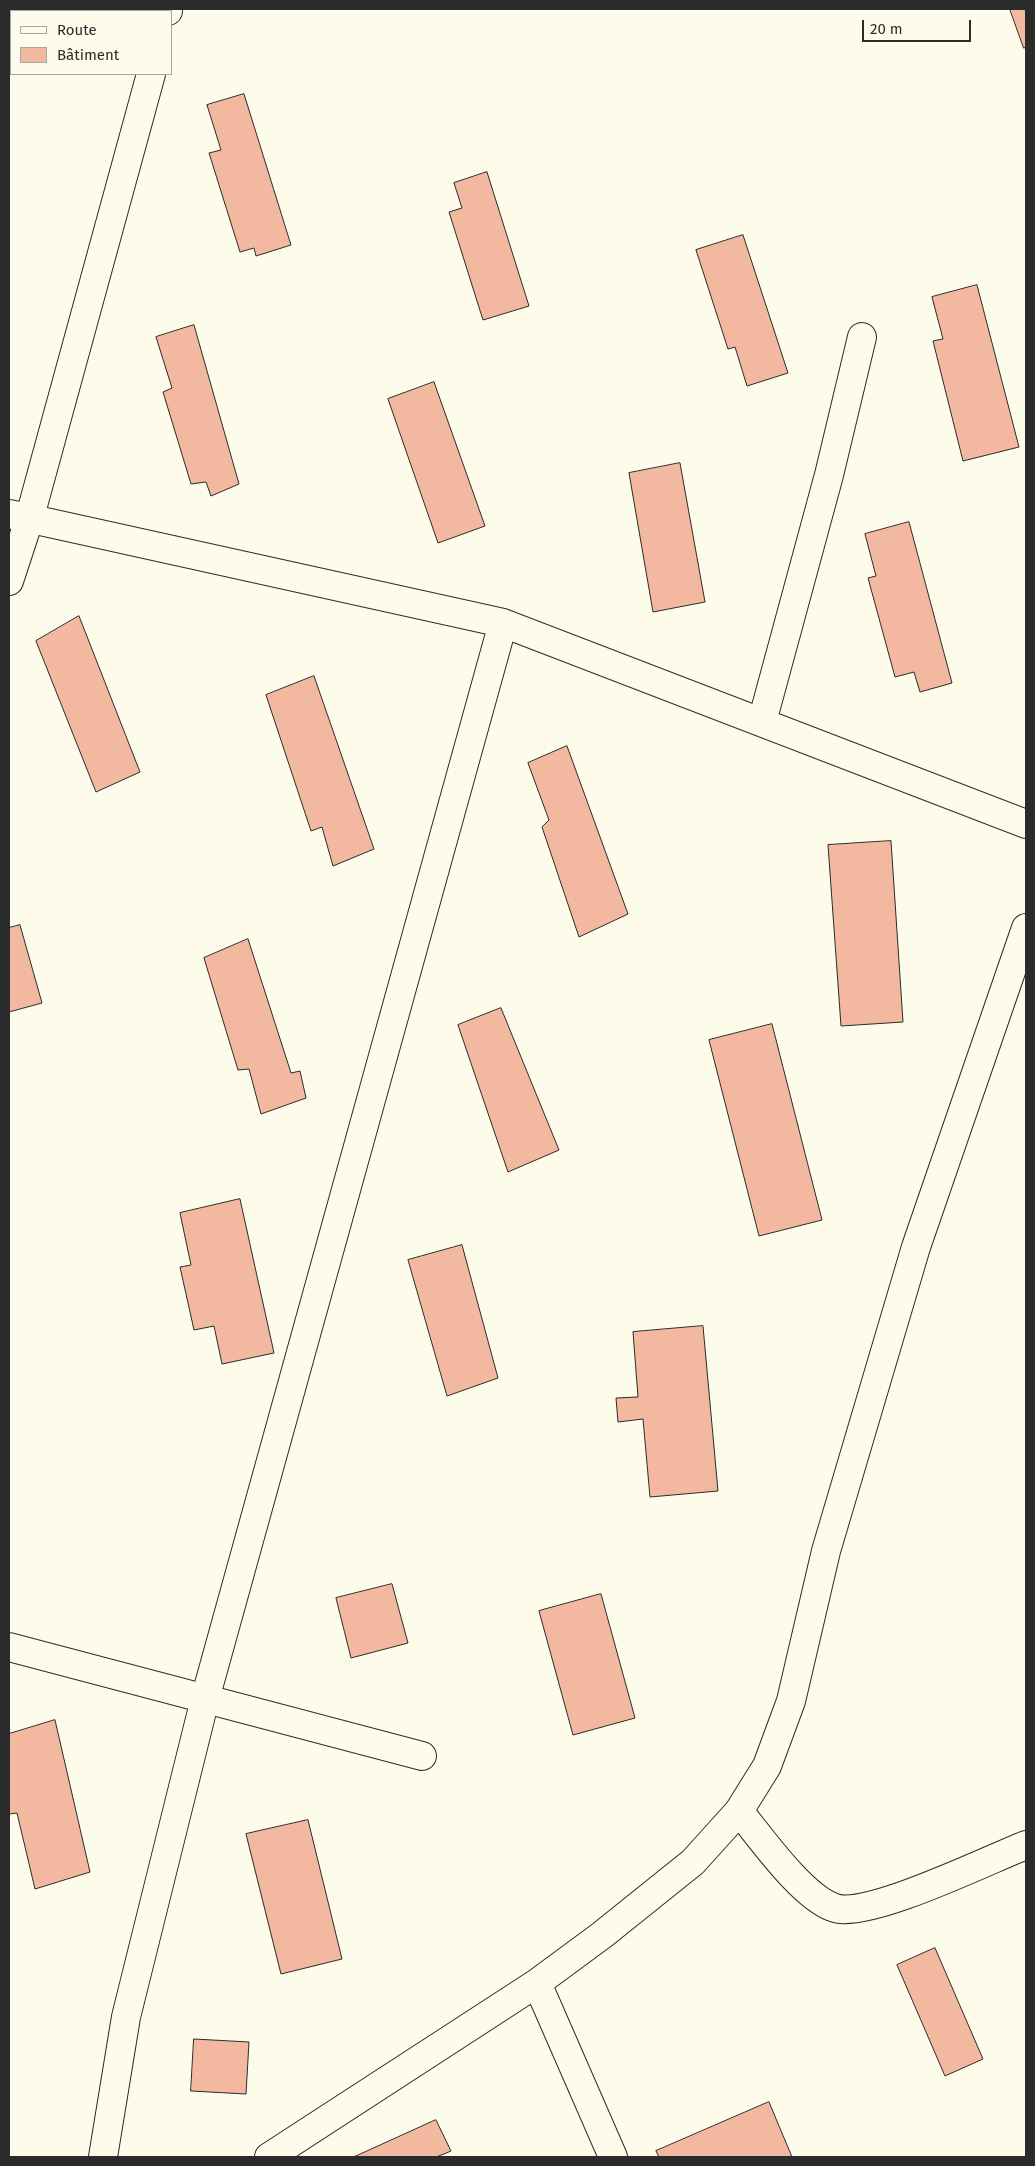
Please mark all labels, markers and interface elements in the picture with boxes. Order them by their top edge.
legend [10,10,172,75]
scale bar [865,10,974,42]
text: 20 m [870,20,903,38]
text: Route [57,21,97,39]
text: Bâtiment [57,46,119,64]

